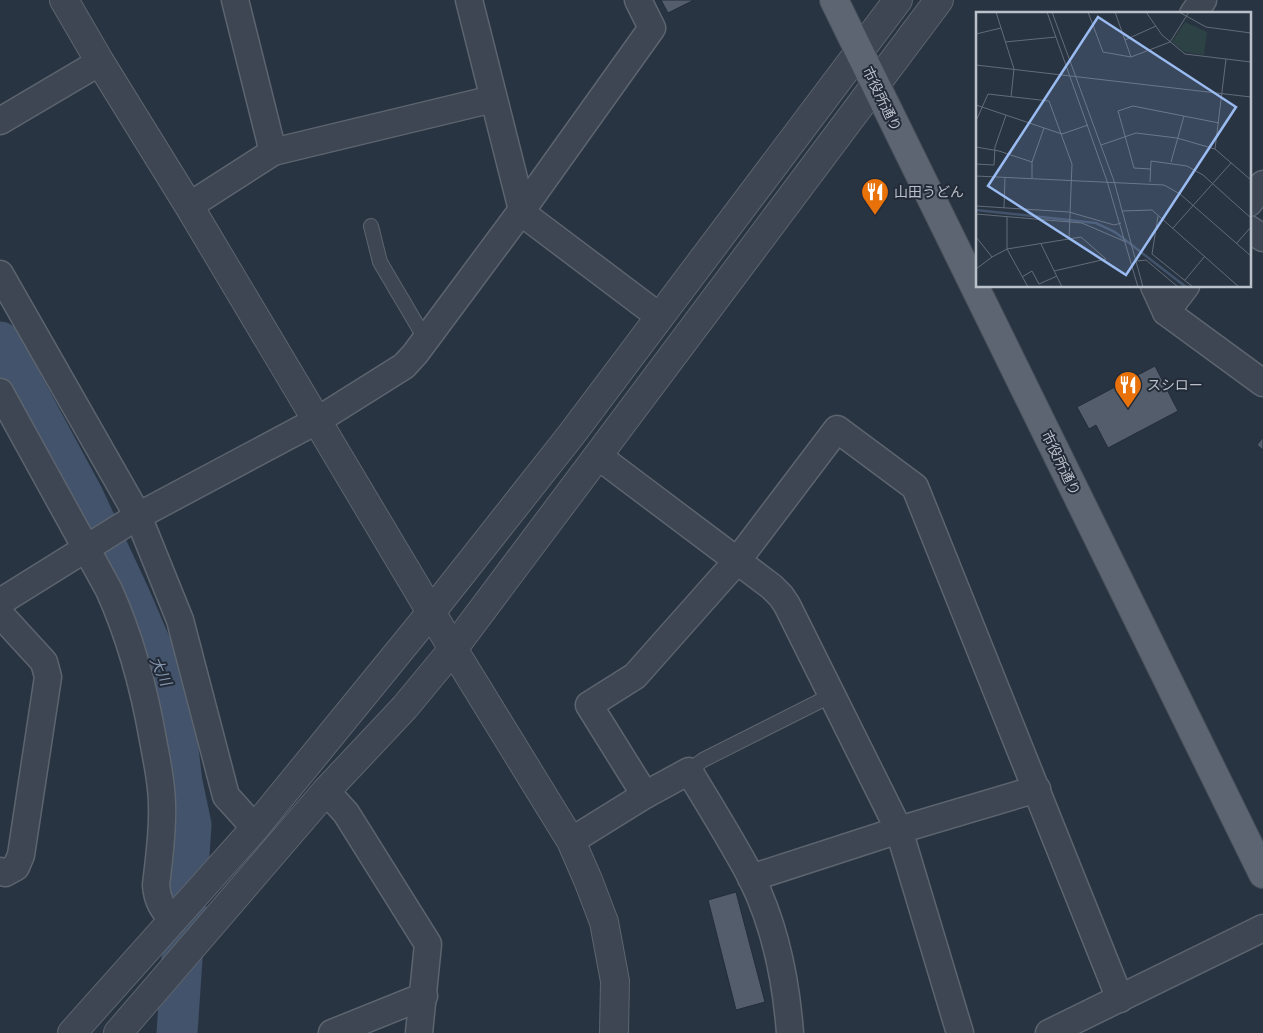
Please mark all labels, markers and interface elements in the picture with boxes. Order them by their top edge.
inset map [976,12,1250,288]
street label: 市役所通り [859,64,905,134]
restaurant icon: 山田うどん [860,177,890,216]
place label: 山田うどん [894,184,964,200]
restaurant icon: スシロー [1113,370,1143,409]
place label: スシロー [1147,377,1203,393]
street label: 市役所通り [1038,428,1084,498]
water label: 大川 [147,654,176,690]

